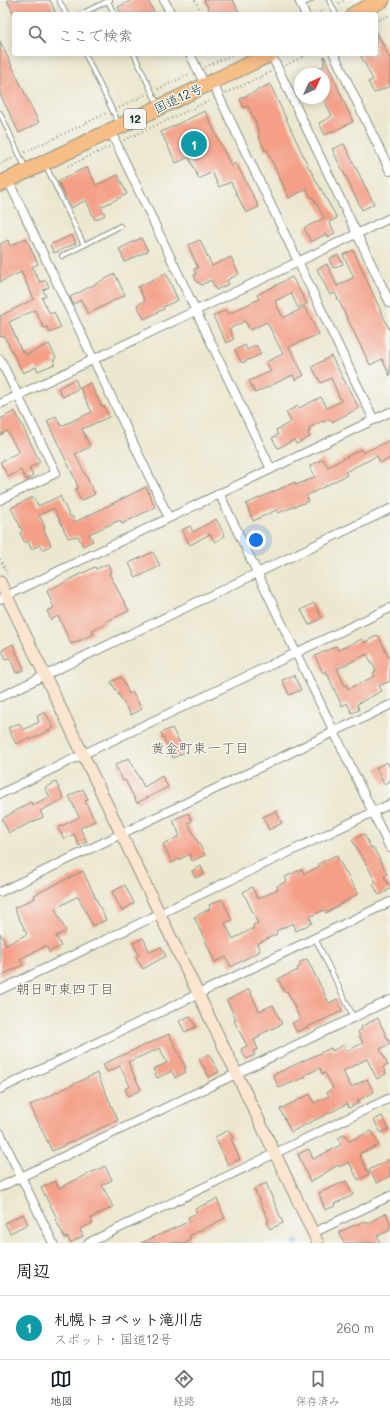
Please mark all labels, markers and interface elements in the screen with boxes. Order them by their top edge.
search box [12,12,378,56]
icon: search [26,23,48,45]
text: ここで検索 [58,25,133,45]
north arrow [294,68,330,104]
street label: 国道12号 [151,79,205,116]
road number: 12 [124,109,146,129]
pin: 1 [181,129,207,159]
your location [246,530,266,550]
district label: 黄金町東一丁目 [151,738,249,757]
district label: 朝日町東四丁目 [16,979,114,998]
text: 周辺 [16,1259,50,1281]
text: 札幌トヨペット滝川店 [54,1309,204,1329]
text: 1 [26,1319,32,1336]
text: 260 m [336,1319,374,1336]
text: スポット · 国道12号 [54,1330,172,1347]
tab: 地図 [50,1368,72,1408]
tab: 経路 [173,1368,195,1408]
tab: 保存済み [296,1368,340,1408]

